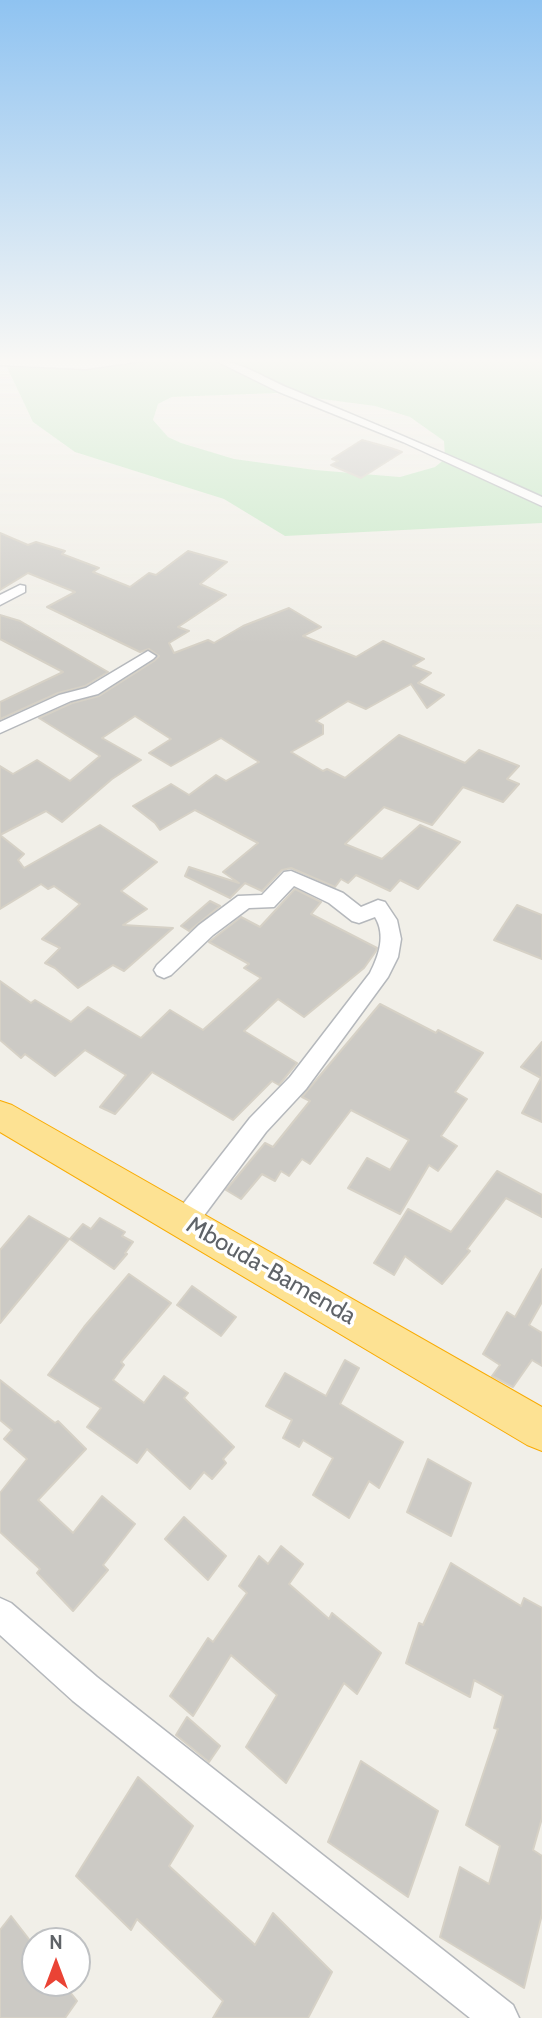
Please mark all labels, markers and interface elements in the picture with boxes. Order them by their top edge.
street label: Mbouda-Bamenda [181,1211,361,1331]
north arrow [21,1927,91,1997]
text: N [49,1931,63,1954]

